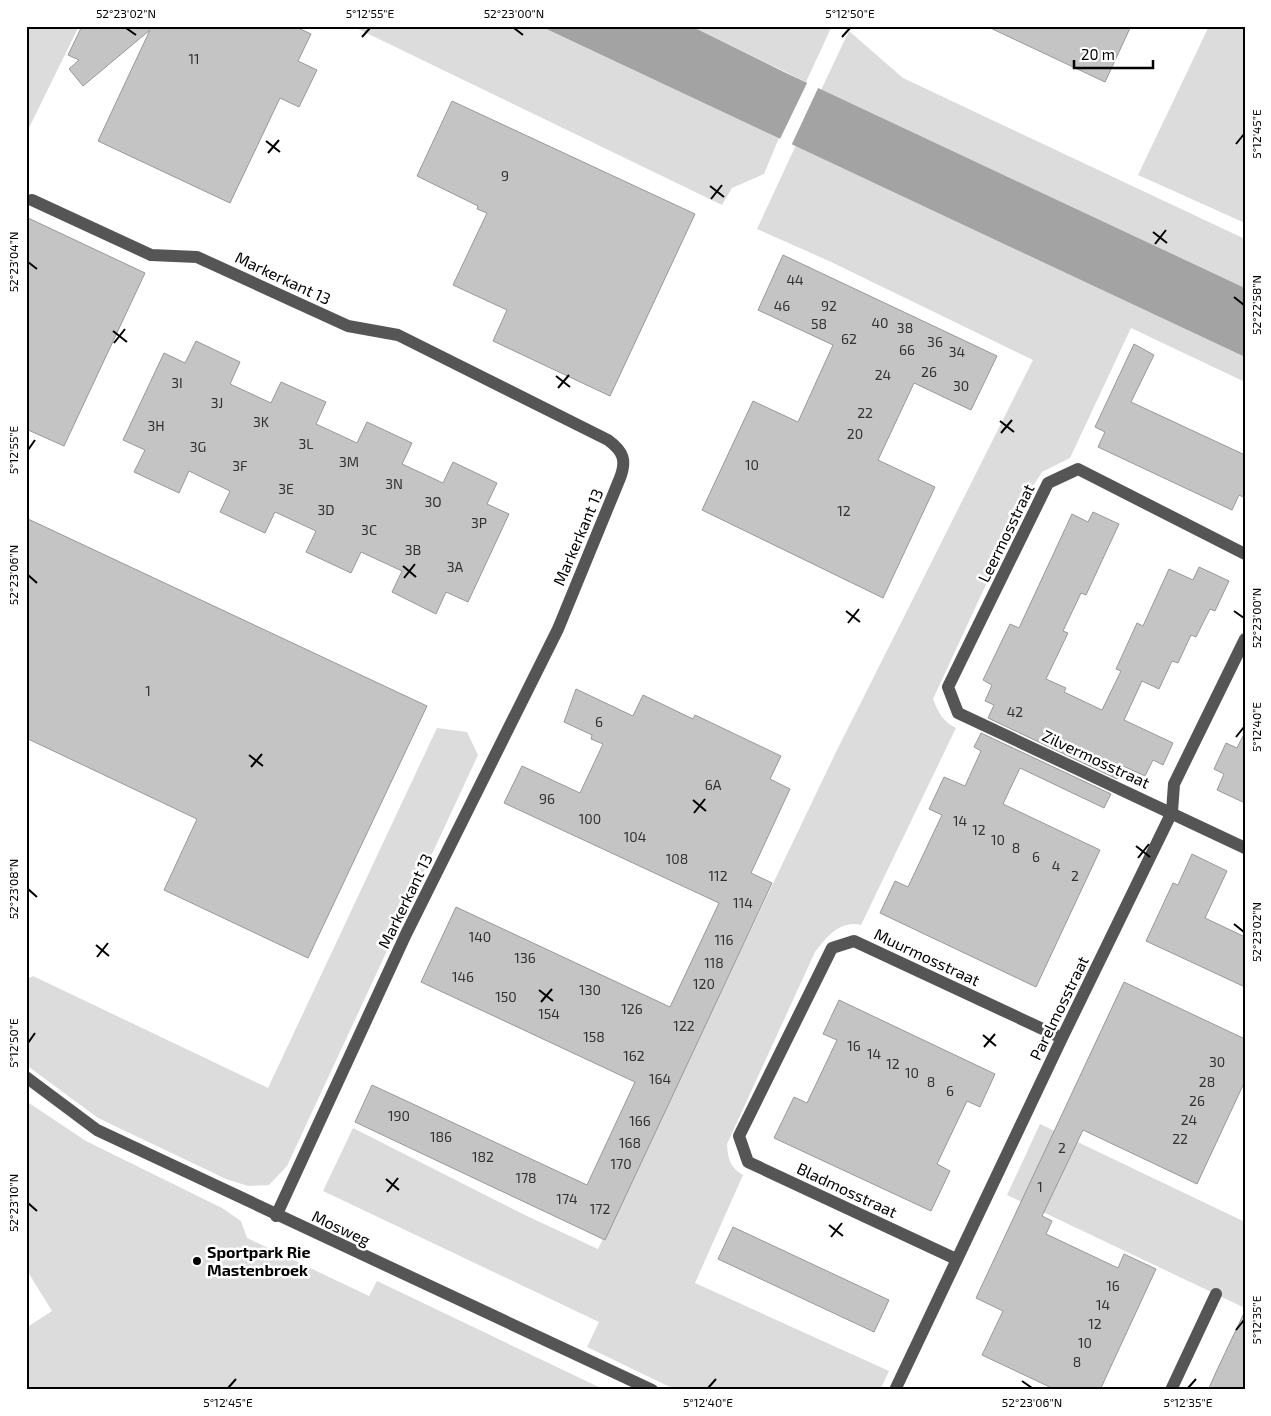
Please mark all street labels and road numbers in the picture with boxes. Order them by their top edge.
street label: Markerkant 13 [232,247,334,308]
street label: Leermosstraat [973,480,1038,585]
street label: Markerkant 13 [549,486,606,588]
street label: Zilvermosstraat [1039,725,1153,792]
street label: Markerkant 13 [373,850,436,951]
street label: Muurmosstraat [871,924,983,989]
street label: Parelmosstraat [1025,953,1092,1063]
street label: Bladmosstraat [794,1158,900,1221]
street label: Mosweg [309,1206,373,1249]

